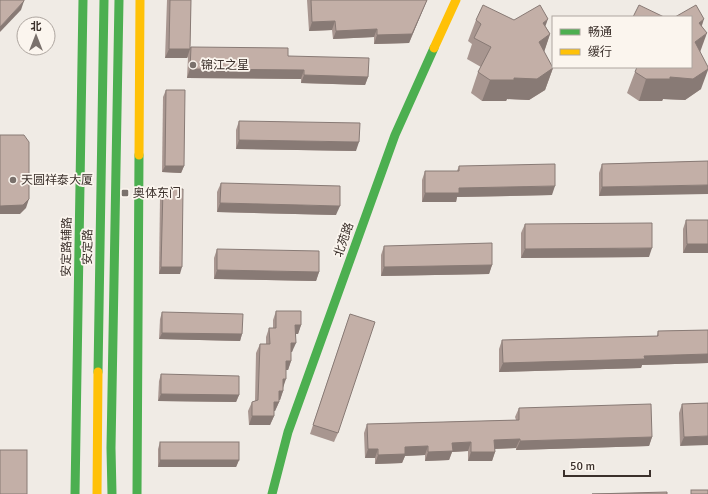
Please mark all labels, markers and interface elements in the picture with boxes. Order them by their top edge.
north arrow [16,16,56,56]
legend [552,16,692,68]
text: 北 [31,20,42,33]
text: 畅通 [588,25,612,40]
text: 缓行 [588,45,612,60]
place label: 锦江之星 [201,58,249,73]
marker: 锦江之星 [188,60,198,70]
place label: 天圆祥泰大厦 [21,173,93,188]
marker: 天圆祥泰大厦 [8,175,18,185]
place label: 奥体东门 [133,186,181,201]
marker: 奥体东门 [120,188,130,198]
street label: 安定路辅路 [59,217,75,277]
street label: 北苑路 [331,221,357,259]
street label: 安定路 [80,229,96,265]
scale bar [564,452,650,478]
text: 50 m [570,459,595,474]

